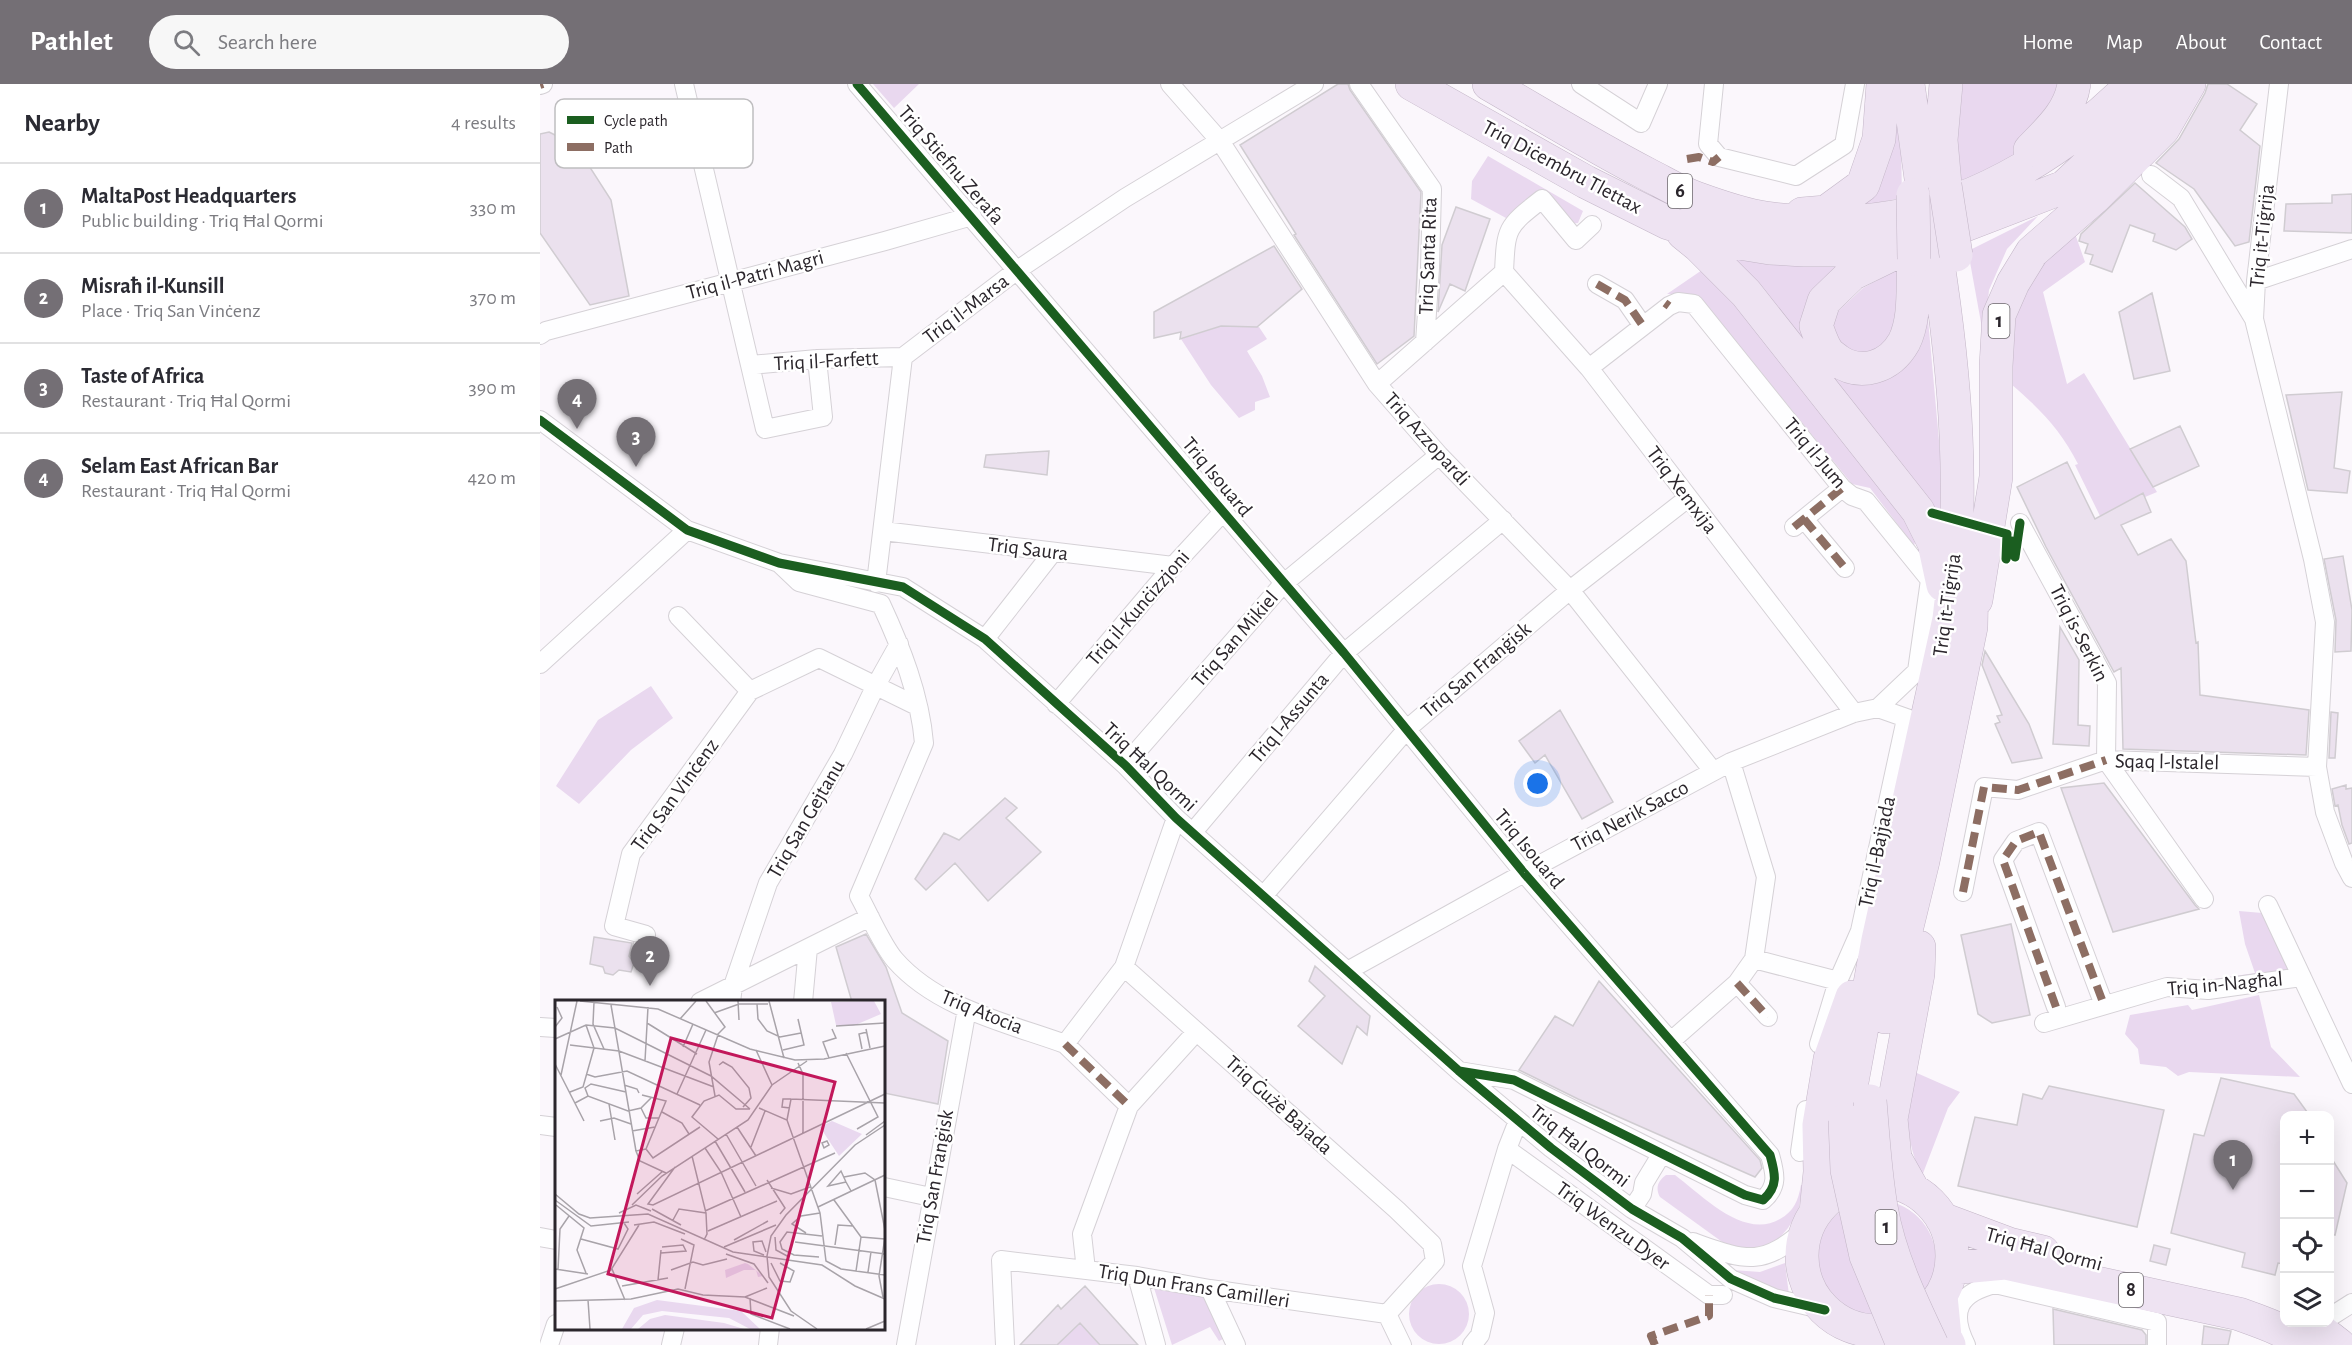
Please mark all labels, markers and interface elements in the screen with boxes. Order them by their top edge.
search box [149,15,569,69]
icon: search [170,26,203,59]
text: Pathlet [30,28,113,56]
text: Search here [218,31,317,53]
text: Home [2022,32,2073,53]
text: Map [2106,32,2143,53]
text: About [2176,32,2226,53]
text: Contact [2259,32,2322,53]
legend [555,99,753,168]
street label: Triq Stiefnu Zerafa [894,102,1008,229]
text: Nearby [24,110,100,136]
text: 4 results [451,113,516,133]
text: Cycle path [604,113,668,130]
street label: Triq Diċembru Tlettax [1479,116,1645,218]
text: Path [604,140,633,156]
road number: 6 [1668,174,1692,208]
street label: Triq it-Tiġrija [2246,183,2278,289]
text: MaltaPost Headquarters [81,185,296,207]
street label: Triq Santa Rita [1415,196,1441,315]
text: 1 [40,198,47,218]
text: 330 m [470,198,516,218]
text: Public building · Triq Ħal Qormi [81,211,323,231]
street label: Triq il-Patri Magri [684,247,826,303]
street label: Triq il-Marsa [919,270,1013,348]
text: Misraħ il-Kunsill [81,275,225,297]
text: 2 [39,288,48,308]
text: 370 m [470,288,516,308]
text: Place · Triq San Vinċenz [81,301,261,321]
road number: 1 [1988,304,2010,338]
street label: Triq il-Farfett [773,348,879,374]
text: Taste of Africa [81,365,204,387]
text: 3 [39,378,48,398]
text: 390 m [469,378,516,398]
pin: 4 [558,380,597,429]
street label: Triq Azzopardi [1380,388,1474,490]
text: Restaurant · Triq Ħal Qormi [81,391,291,411]
street label: Triq il-Jum [1780,414,1850,492]
pin: 3 [616,418,656,467]
street label: Triq Isouard [1178,433,1256,521]
street label: Triq Xemxija [1643,443,1722,538]
text: Selam East African Bar [81,455,278,477]
text: 4 [38,468,49,488]
text: 420 m [467,468,516,488]
text: Restaurant · Triq Ħal Qormi [81,481,291,501]
street label: Triq Saura [987,534,1070,564]
street label: Triq il-Kunċizzjoni [1082,546,1194,670]
street label: Triq it-Tiġrija [1929,552,1965,658]
street label: Triq is-Serkin [2046,581,2112,685]
street label: Triq San Mikiel [1188,587,1282,691]
street label: Triq San Franġisk [1417,618,1535,722]
street label: Triq l-Assunta [1245,669,1333,767]
street label: Triq Ħal Qormi [1099,718,1201,816]
street label: Triq San Vinċenz [627,735,723,855]
street label: Sqaq l-Istalel [2115,751,2219,773]
street label: Triq San Gejtanu [764,756,849,882]
your location [1523,769,1552,798]
street label: Triq Nerik Sacco [1568,776,1692,856]
street label: Triq il-Bajjada [1855,794,1899,910]
street label: Triq Isouard [1490,805,1568,893]
pin: 2 [630,936,670,986]
street label: Triq in-Nagħal [2166,968,2284,1000]
street label: Triq Atocia [938,986,1026,1038]
inset map [555,1000,885,1330]
street label: Triq Ġużè Bajada [1221,1051,1338,1159]
street label: Triq Ħal Qormi [1526,1101,1634,1191]
street label: Triq San Franġisk [913,1108,957,1246]
map controls [2280,1111,2334,1327]
button: + [2280,1111,2334,1165]
pin: 1 [2214,1140,2252,1190]
button: − [2280,1165,2334,1219]
street label: Triq Wenzu Dyer [1552,1178,1674,1274]
road number: 1 [1876,1210,1896,1244]
button: locate [2280,1219,2334,1273]
street label: Triq Ħal Qormi [1983,1223,2105,1275]
street label: Triq Dun Frans Camilleri [1097,1260,1291,1312]
road number: 8 [2119,1273,2143,1307]
button: layers [2280,1273,2334,1327]

